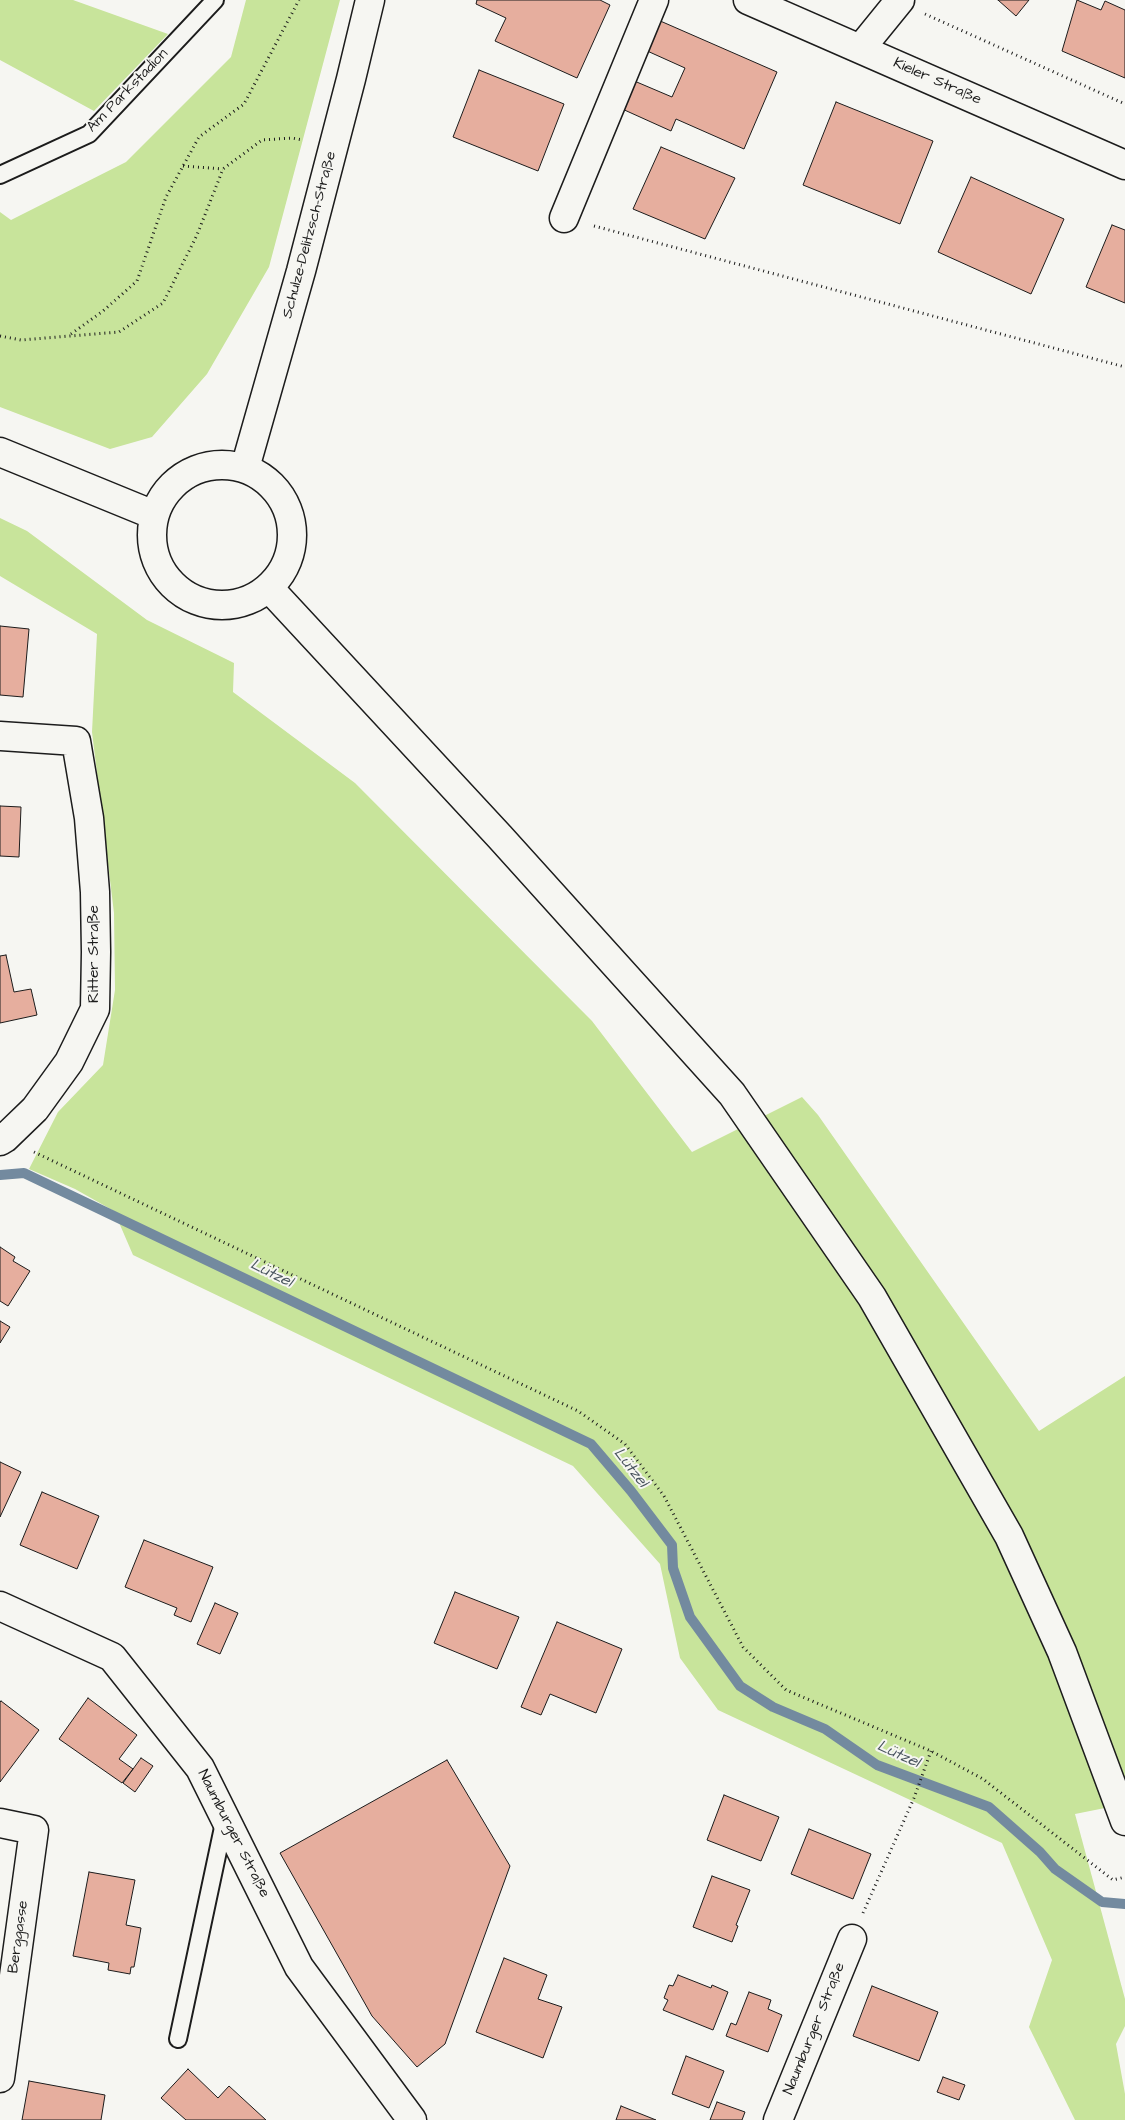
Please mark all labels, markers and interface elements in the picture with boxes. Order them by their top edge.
street label: Am Parkstadion [84,46,172,136]
street label: Kieler Straße [890,55,984,109]
street label: Schulze-Delitzsch-Straße [279,150,341,320]
street label: Ritter Straße [86,905,104,1003]
water label: Lützel [247,1256,295,1292]
water label: Lützel [609,1444,651,1492]
water label: Lützel [874,1737,922,1773]
street label: Naumburger Straße [193,1767,273,1901]
street label: Berggasse [5,1899,33,1975]
street label: Naumburger Straße [780,1960,850,2098]

